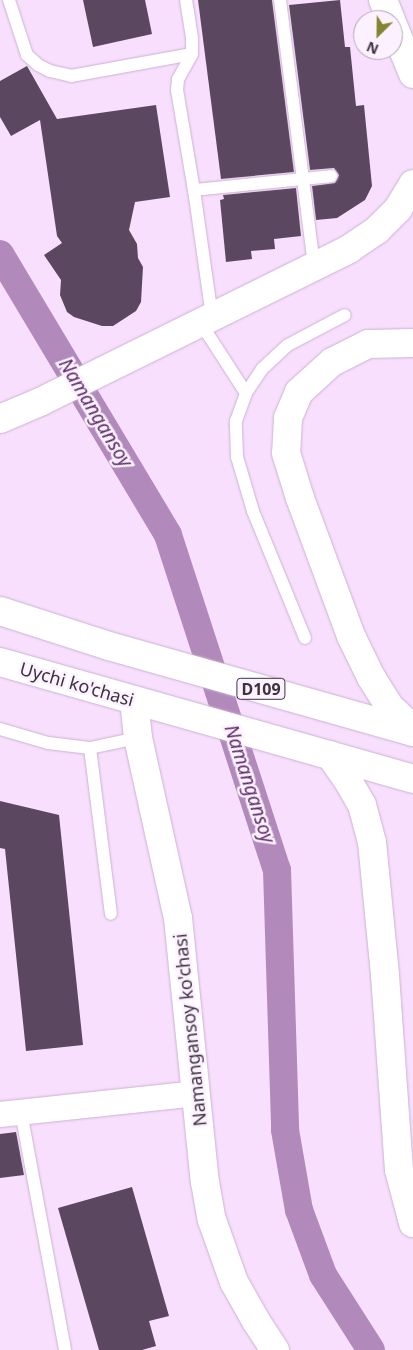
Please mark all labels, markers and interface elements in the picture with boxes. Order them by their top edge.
north arrow [353,10,403,60]
text: N [363,37,381,59]
water label: Namangansoy [54,354,136,472]
street label: Uychi ko'chasi [17,657,137,711]
road number: D109 [236,676,286,702]
water label: Namangansoy [219,722,279,846]
street label: Namangansoy ko'chasi [169,933,211,1127]

